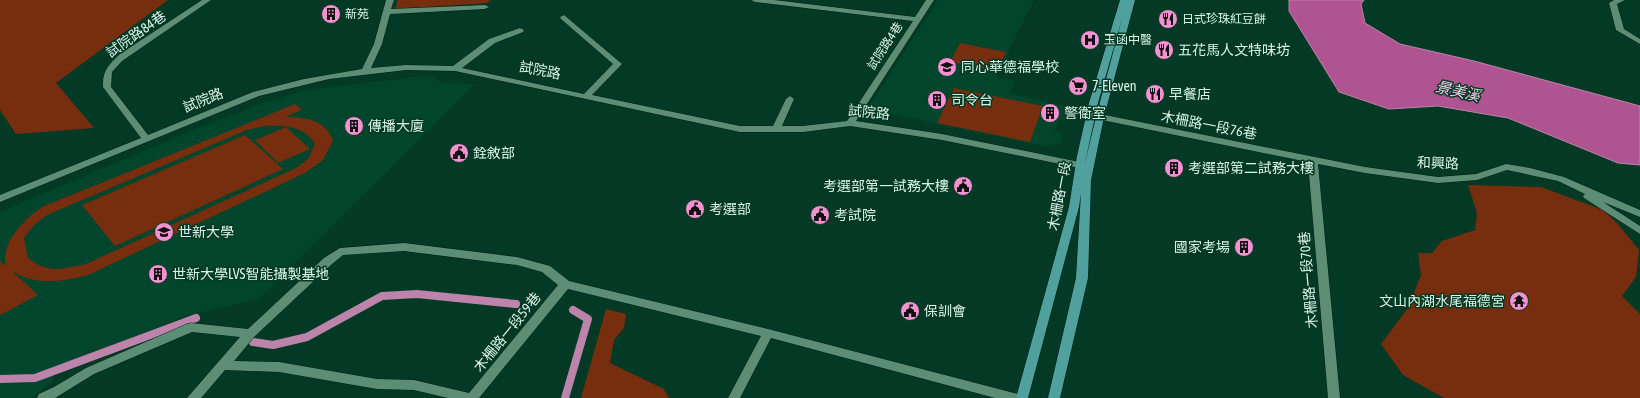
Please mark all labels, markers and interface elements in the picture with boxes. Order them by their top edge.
building icon: 新苑 [320,3,342,25]
place label: 新苑 [345,7,369,21]
street label: 試院路84巷 [103,8,169,60]
restaurant icon: 日式珍珠紅豆餅 [1157,8,1179,30]
place label: 日式珍珠紅豆餅 [1182,12,1266,26]
street label: 試院路4巷 [865,20,905,72]
hospital icon: 玉函中醫 [1079,29,1101,51]
place label: 玉函中醫 [1104,33,1152,47]
restaurant icon: 五花馬人文特味坊 [1153,39,1175,61]
place label: 五花馬人文特味坊 [1178,42,1290,58]
school or university icon: 同心華德福學校 [936,56,958,78]
street label: 試院路 [518,58,562,82]
place label: 同心華德福學校 [961,59,1059,75]
supermarket icon: 7-Eleven [1067,75,1089,97]
place label: 7-Eleven [1092,78,1137,94]
water label: 景美溪 [1434,78,1484,105]
restaurant icon: 早餐店 [1144,83,1166,105]
street label: 試院路 [181,85,225,115]
place label: 早餐店 [1169,86,1211,102]
building icon: 司令台 [926,89,948,111]
place label: 司令台 [951,92,993,108]
street label: 試院路 [847,102,891,122]
building icon: 警衛室 [1039,102,1061,124]
place label: 警衛室 [1064,105,1106,121]
street label: 木柵路一段76巷 [1160,108,1258,142]
building icon: 傳播大廈 [343,115,365,137]
place label: 傳播大廈 [368,118,424,134]
public building icon: 銓敘部 [448,142,470,164]
place label: 銓敘部 [473,145,515,161]
street label: 和興路 [1417,154,1459,172]
building icon: 考選部第二試務大樓 [1163,157,1185,179]
street label: 木柵路一段 [1044,160,1074,232]
place label: 考選部第二試務大樓 [1188,160,1314,176]
public building icon: 考選部第一試務大樓 [952,175,974,197]
place label: 考選部第一試務大樓 [823,178,949,194]
public building icon: 考選部 [684,198,706,220]
place label: 考選部 [709,201,751,217]
public building icon: 考試院 [809,204,831,226]
place label: 考試院 [834,207,876,223]
school or university icon: 世新大學 [153,221,175,243]
place label: 世新大學 [178,224,234,240]
street label: 木柵路一段70巷 [1296,231,1320,329]
building icon: 國家考場 [1233,236,1255,258]
place label: 國家考場 [1174,239,1230,255]
building icon: 世新大學LVS智能攝製基地 [147,263,169,285]
place label: 世新大學LVS智能攝製基地 [172,266,329,282]
street label: 木柵路一段59巷 [470,289,544,375]
temple icon: 文山內湖水尾福德宮 [1508,290,1530,312]
place label: 文山內湖水尾福德宮 [1379,293,1505,309]
public building icon: 保訓會 [899,300,921,322]
place label: 保訓會 [924,303,966,319]

